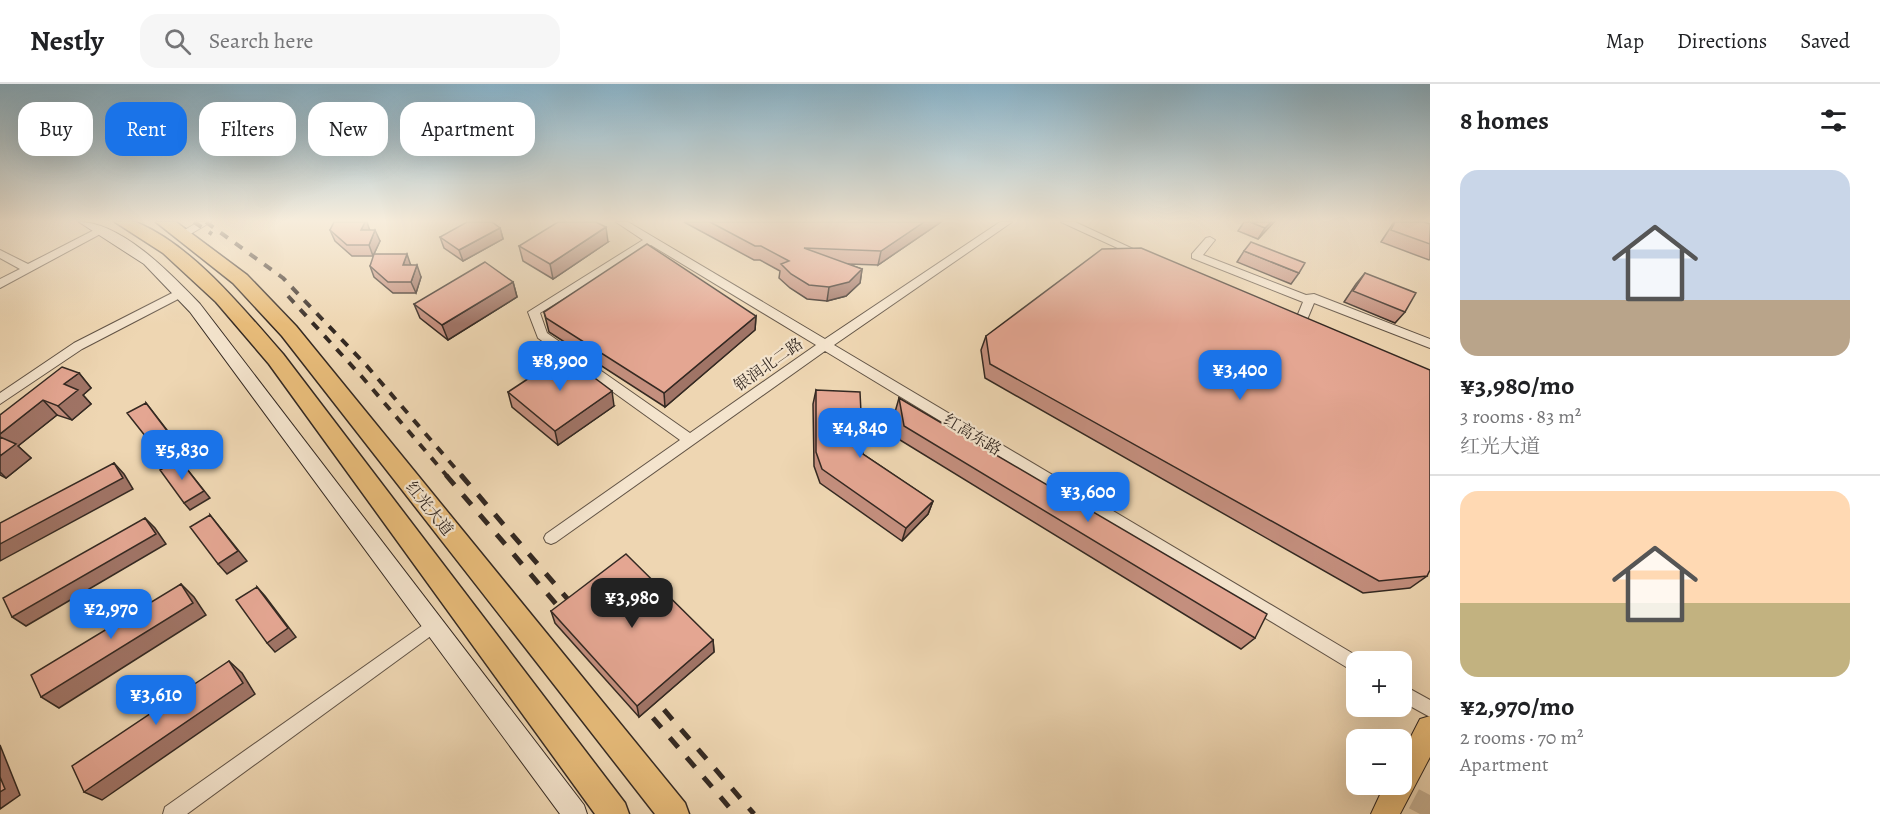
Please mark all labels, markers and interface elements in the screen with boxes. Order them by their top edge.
search box [140,14,560,68]
text: Nestly [30,22,104,60]
icon: search [161,25,194,58]
text: Search here [209,26,313,56]
text: Map [1606,27,1644,55]
text: Directions [1677,27,1767,55]
text: Saved [1800,27,1850,55]
chip: Buy [18,102,93,156]
chip: Rent [105,102,187,156]
chip: Filters [199,102,296,156]
chip: New [308,102,388,156]
chip: Apartment [400,102,535,156]
text: 8 homes [1460,103,1549,138]
icon: filters [1817,104,1850,137]
icon: home [1601,209,1709,317]
street label: 银润北二路 [729,333,808,397]
pin: ¥8,900 [511,341,609,392]
text: ¥8,900 [532,347,588,374]
pin: ¥3,400 [1191,350,1289,401]
text: ¥3,400 [1213,356,1267,383]
text: ¥3,980/mo [1460,368,1574,403]
text: 3 rooms · 83 m² [1460,403,1581,430]
pin: ¥4,840 [811,408,909,459]
street label: 红高东路 [939,409,1006,461]
text: ¥4,840 [832,414,888,441]
pin: ¥5,830 [133,430,231,481]
text: 红光大道 [1460,433,1540,460]
text: ¥5,830 [155,436,209,463]
pin: ¥3,600 [1039,472,1137,523]
street label: 红光大道 [401,477,458,540]
text: ¥3,600 [1061,478,1115,505]
icon: home [1601,530,1709,638]
pin: ¥3,980 [583,578,681,629]
text: ¥3,980 [605,584,659,611]
pin: ¥2,970 [62,589,160,640]
text: ¥2,970 [84,595,138,622]
map controls [1346,651,1412,795]
button: + [1346,651,1412,717]
pin: ¥3,610 [107,675,205,726]
text: ¥3,610 [130,681,182,708]
text: ¥2,970/mo [1460,689,1574,724]
text: 2 rooms · 70 m² [1460,724,1584,751]
button: − [1346,729,1412,795]
text: Apartment [1460,751,1549,778]

